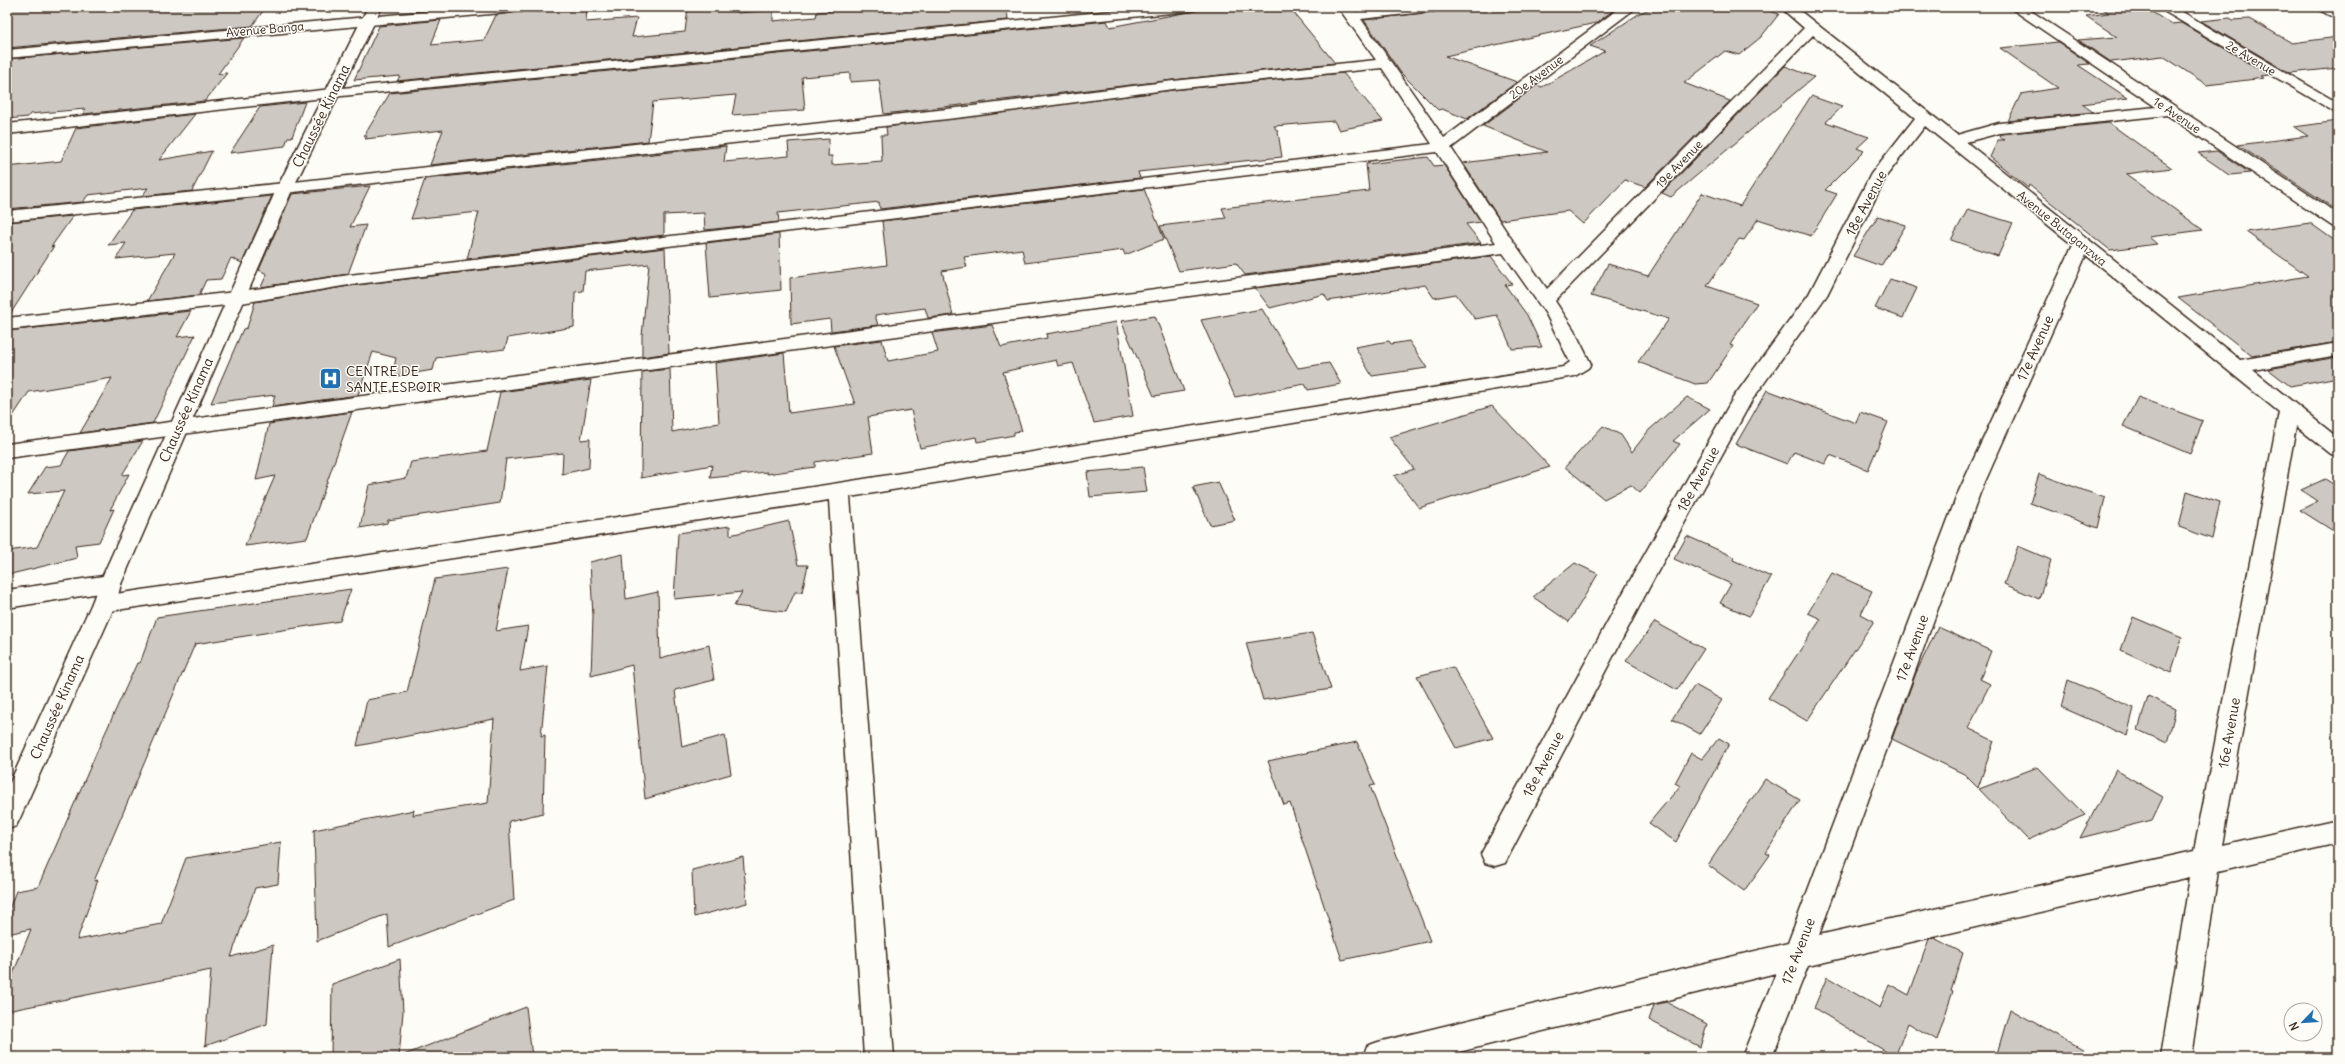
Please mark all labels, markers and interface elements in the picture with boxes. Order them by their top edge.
street label: Avenue Banga [225,18,305,40]
street label: 2e Avenue [2223,37,2279,79]
street label: 20e Avenue [1506,52,1566,102]
street label: Chaussée Kinama [288,61,354,171]
street label: 1e Avenue [2150,94,2204,136]
street label: 19e Avenue [1652,137,1706,191]
street label: 18e Avenue [1841,167,1891,239]
street label: Avenue Butaganzwa [2014,187,2110,269]
street label: 17e Avenue [2013,312,2057,384]
street label: Chaussée Kinama [155,355,217,465]
place label: CENTRE DE SANTE ESPOIR [346,362,441,396]
hospital icon: CENTRE DE SANTE ESPOIR [317,366,343,392]
street label: 18e Avenue [1673,443,1723,515]
street label: 17e Avenue [1892,612,1932,684]
street label: Chaussée Kinama [26,652,88,762]
street label: 16e Avenue [2214,696,2244,770]
street label: 18e Avenue [1518,728,1568,800]
street label: 17e Avenue [1777,915,1819,987]
north arrow [2283,1002,2323,1042]
text: N [2286,1020,2302,1033]

